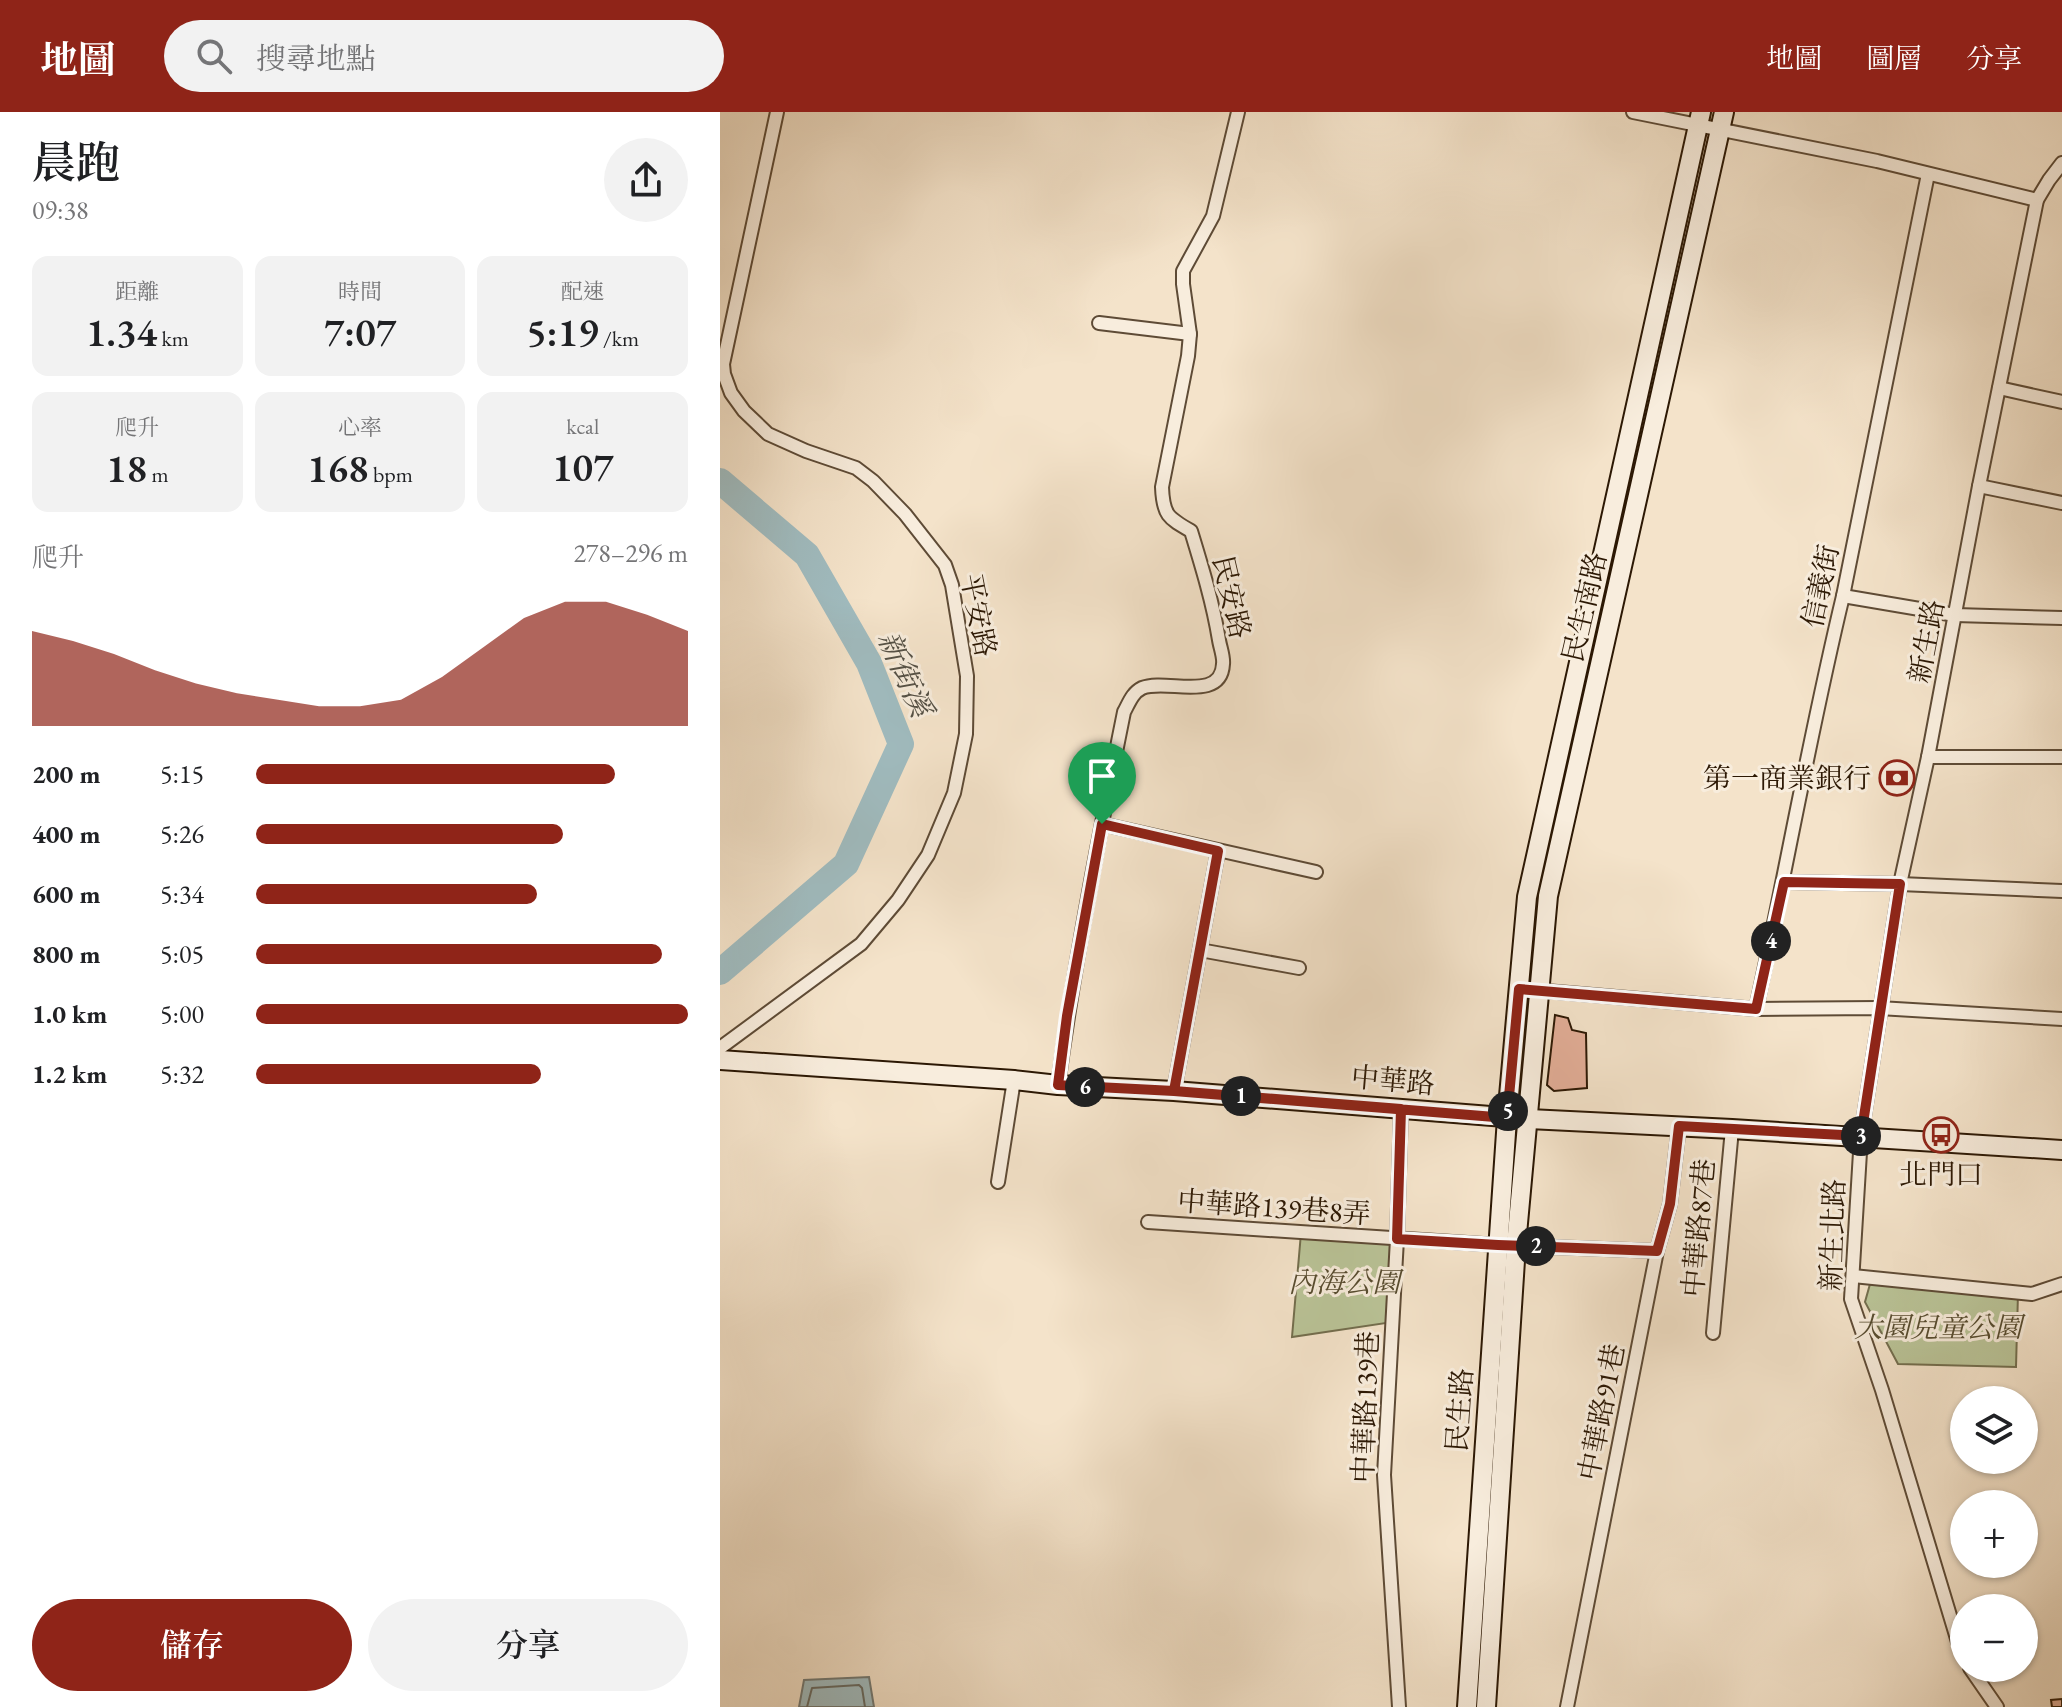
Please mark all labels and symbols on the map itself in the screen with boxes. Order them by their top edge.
street label: 信義街 [1794,541,1846,631]
street label: 民生南路 [1554,548,1614,666]
street label: 民安路 [1205,552,1259,642]
street label: 平安路 [953,570,1005,660]
street label: 新生路 [1900,596,1952,686]
water label: 新街溪 [869,625,943,726]
pin [1068,742,1136,824]
bank icon: 第一商業銀行 [1878,759,1916,797]
place label: 第一商業銀行 [1703,760,1871,796]
pin: 4 [1751,921,1791,961]
street label: 中華路 [1350,1058,1436,1102]
pin: 6 [1065,1067,1105,1107]
pin: 1 [1221,1076,1261,1116]
pin: 5 [1488,1091,1528,1131]
pin: 3 [1841,1116,1881,1156]
bus stop icon: 北門口 [1922,1116,1960,1154]
place label: 北門口 [1899,1156,1983,1192]
street label: 中華路87巷 [1674,1157,1722,1299]
street label: 新生北路 [1812,1178,1852,1292]
street label: 中華路139巷8弄 [1176,1182,1372,1232]
pin: 2 [1516,1226,1556,1266]
park label: 內海公園 [1288,1264,1404,1300]
park label: 大園兒童公園 [1854,1309,2026,1345]
street label: 中華路139巷 [1344,1330,1386,1484]
street label: 中華路91巷 [1570,1340,1632,1484]
street label: 民生路 [1438,1367,1480,1453]

